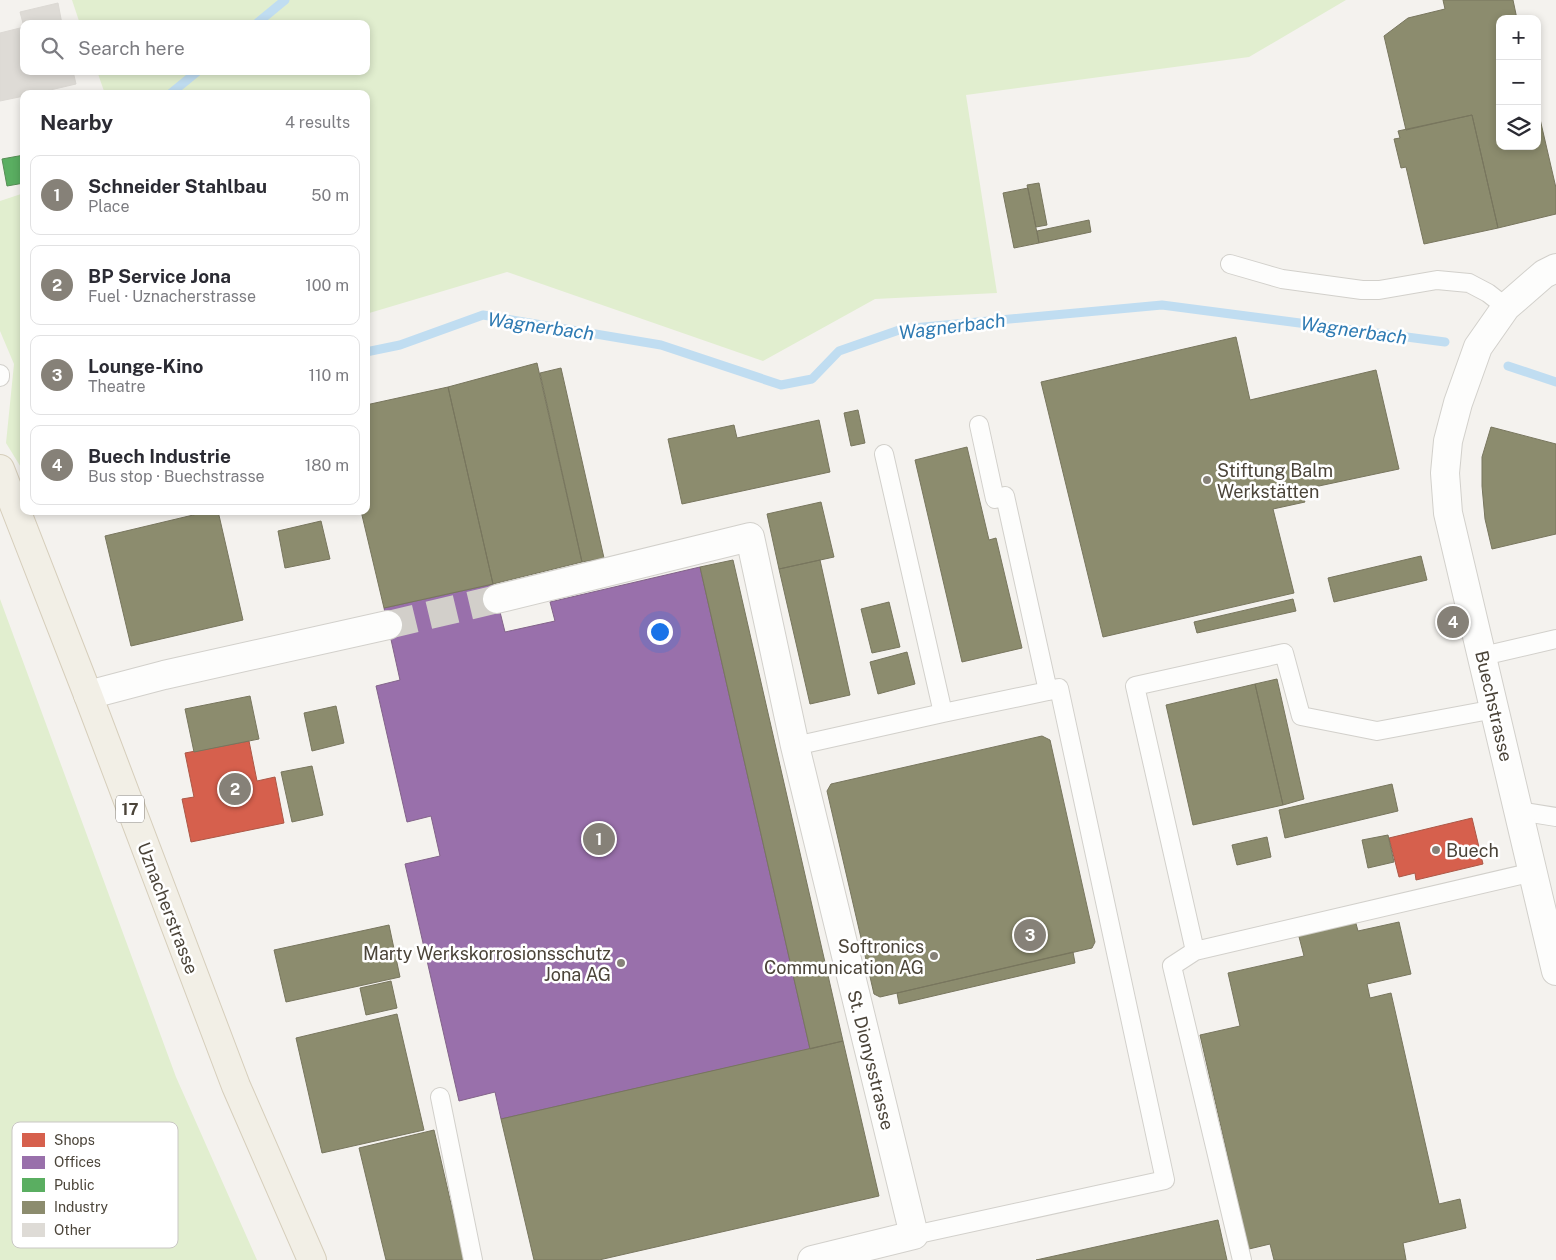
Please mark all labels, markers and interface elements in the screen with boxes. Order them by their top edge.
map controls [1496,15,1541,150]
button: + [1496,15,1541,60]
search box [20,20,370,75]
icon: search [38,34,66,62]
text: Search here [78,37,185,59]
button: − [1496,60,1541,105]
button: layers [1496,105,1541,150]
text: Nearby [40,110,113,135]
text: 4 results [285,113,350,132]
text: Schneider Stahlbau [88,175,267,197]
text: 1 [54,186,60,205]
text: 50 m [311,186,349,205]
text: Place [88,197,130,216]
text: BP Service Jona [88,265,231,287]
text: 2 [52,276,62,295]
text: 100 m [305,276,349,295]
text: Fuel · Uznacherstrasse [88,287,256,306]
water label: Wagnerbach [486,308,596,344]
water label: Wagnerbach [897,309,1007,343]
water label: Wagnerbach [1299,312,1409,348]
text: Lounge-Kino [88,355,204,377]
text: 3 [52,366,62,385]
text: 110 m [308,366,349,385]
text: Theatre [88,377,146,396]
text: Buech Industrie [88,445,231,467]
text: 4 [52,456,62,475]
text: 180 m [305,456,349,475]
place label: Stiftung Balm Werkstätten [1217,460,1333,502]
text: Bus stop · Buechstrasse [88,467,265,486]
marker: Stiftung Balm Werkstätten [1201,474,1213,486]
pin: 4 [1437,603,1469,641]
your location [647,619,673,645]
street label: Buechstrasse [1471,648,1517,764]
pin: 2 [219,770,251,808]
road number: 17 [116,796,144,822]
pin: 1 [583,820,615,858]
street label: Uznacherstrasse [133,839,203,977]
place label: Buech [1446,840,1499,861]
marker: Buech [1430,844,1442,856]
pin: 3 [1014,916,1046,954]
place label: Softronics Communication AG [764,936,924,978]
place label: Marty Werkskorrosionsschutz Jona AG [363,943,611,985]
marker: Softronics Communication AG [928,950,940,962]
marker: Marty Werkskorrosionsschutz Jona AG [615,957,627,969]
street label: St. Dionysstrasse [843,988,899,1132]
legend [12,1122,178,1248]
text: Shops [54,1132,95,1148]
text: Offices [54,1154,101,1170]
text: Public [54,1177,95,1193]
text: Industry [54,1199,109,1215]
text: Other [54,1222,91,1238]

